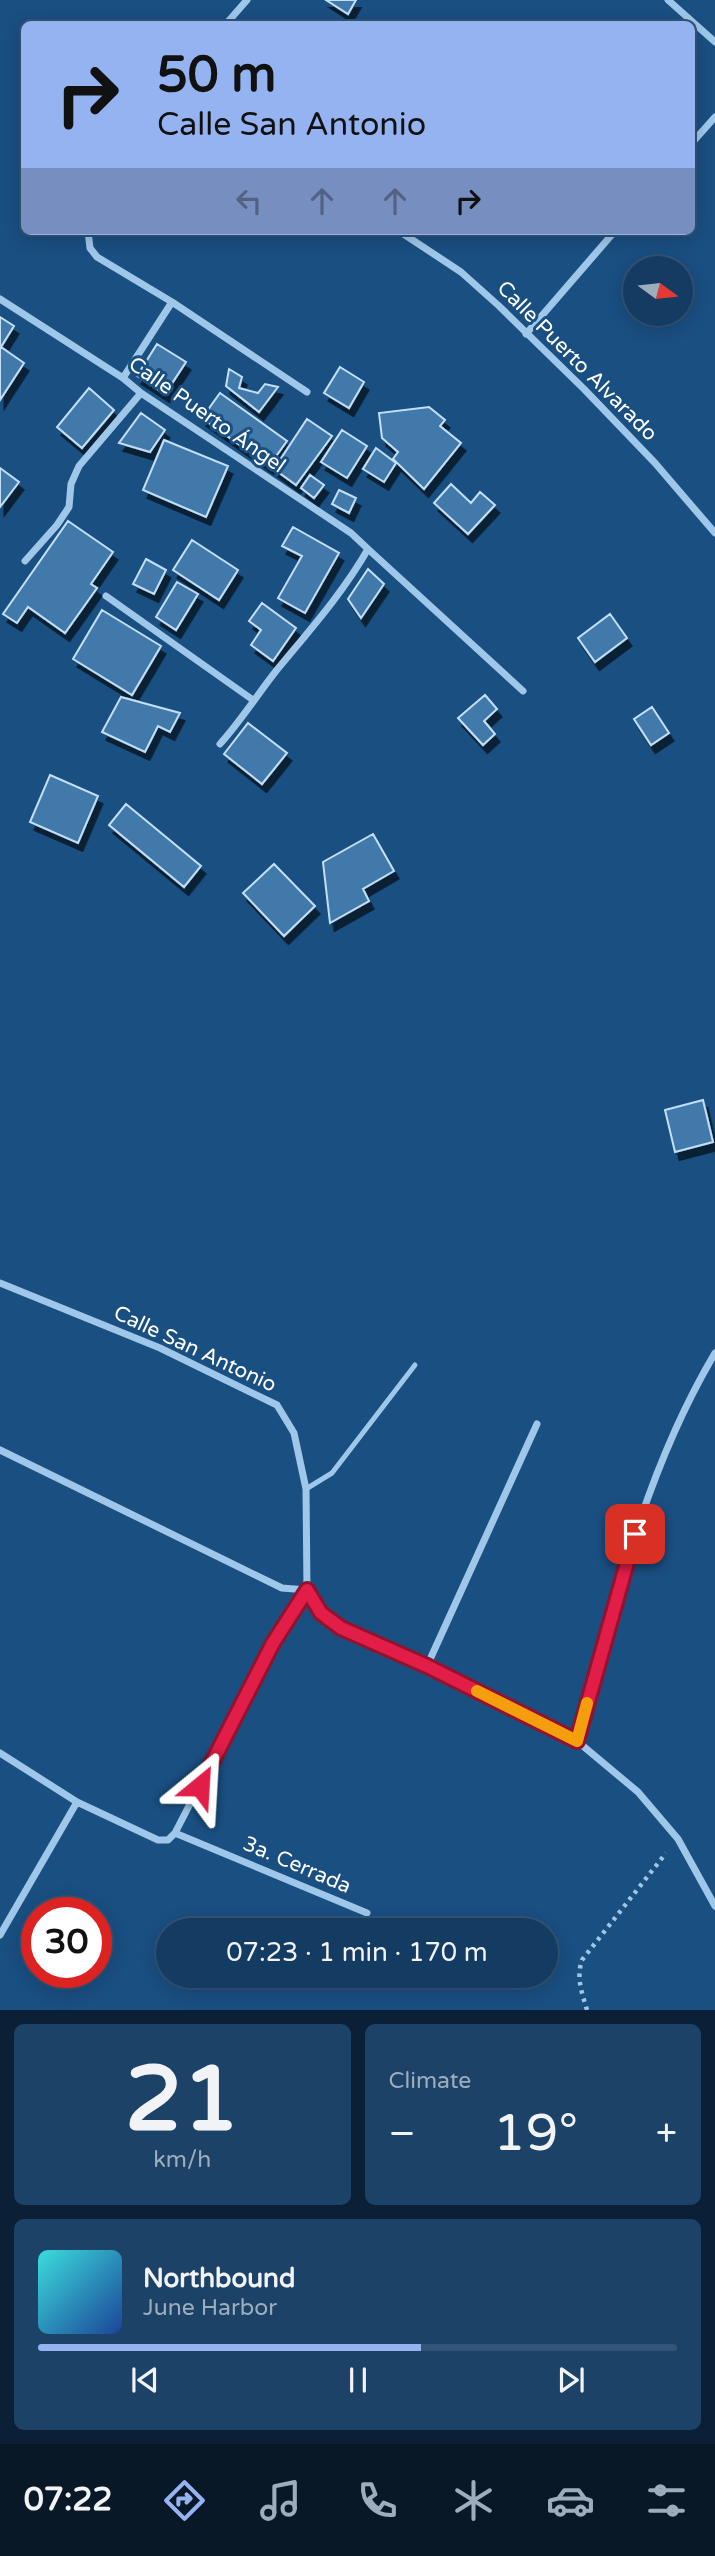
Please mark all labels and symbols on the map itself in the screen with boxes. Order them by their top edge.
north arrow [623,256,693,326]
street label: Calle Puerto Alvarado [492,276,662,446]
street label: Calle Puerto Ángel [124,352,290,478]
street label: Calle San Antonio [110,1300,280,1398]
pin [605,1504,665,1564]
position arrow [163,1749,237,1823]
street label: 3a. Cerrada [239,1831,355,1899]
speed limit sign: 30 [21,1897,112,1988]

